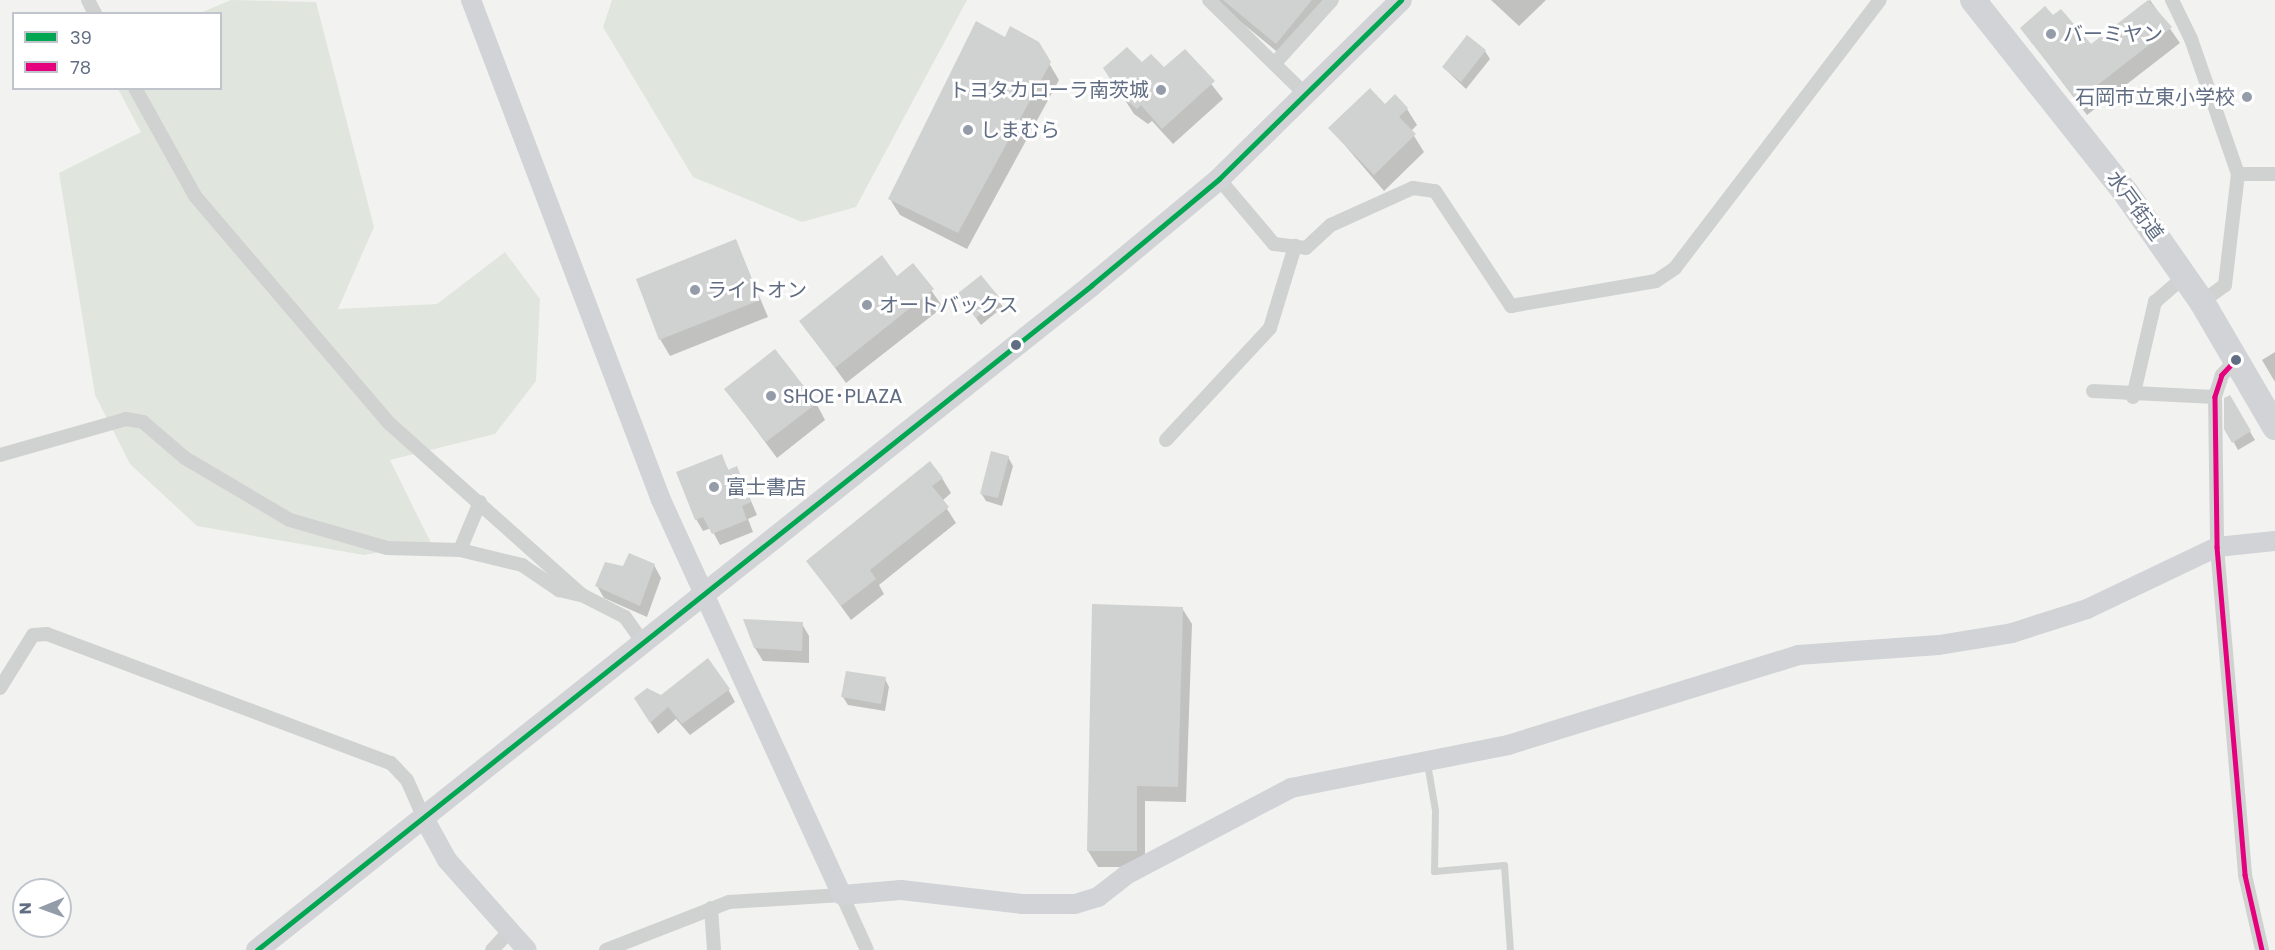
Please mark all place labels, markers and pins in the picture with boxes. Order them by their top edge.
place label: バーミヤン [2063,22,2163,46]
marker: バーミヤン [2044,27,2058,41]
place label: トヨタカローラ南茨城 [949,78,1149,102]
marker: トヨタカローラ南茨城 [1154,83,1168,97]
place label: 石岡市立東小学校 [2075,85,2235,109]
marker: 石岡市立東小学校 [2240,90,2254,104]
place label: しまむら [980,118,1060,142]
marker: しまむら [961,123,975,137]
place label: ライトオン [707,278,807,302]
marker: ライトオン [688,283,702,297]
place label: オートバックス [879,293,1019,317]
marker: オートバックス [860,298,874,312]
unlabelled marker [1010,339,1022,351]
unlabelled marker [2230,354,2242,366]
place label: SHOE･PLAZA [783,384,903,408]
marker: SHOE･PLAZA [764,389,778,403]
place label: 富士書店 [726,475,806,499]
marker: 富士書店 [707,480,721,494]

